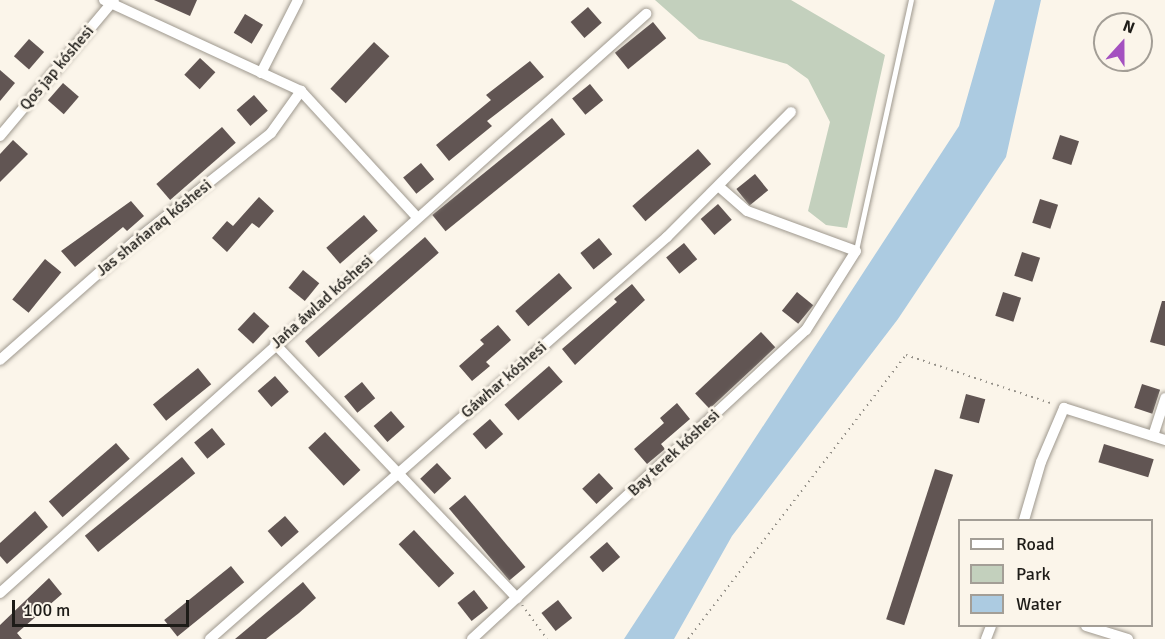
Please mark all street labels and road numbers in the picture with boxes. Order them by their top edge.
street label: Qos jap kóshesi [16,22,98,114]
street label: Jas shańaraq kóshesi [92,176,216,280]
street label: Jańa áwlad kóshesi [267,251,377,353]
street label: Gáwhar kóshesi [457,338,551,422]
street label: Bay terek kóshesi [624,406,724,500]

